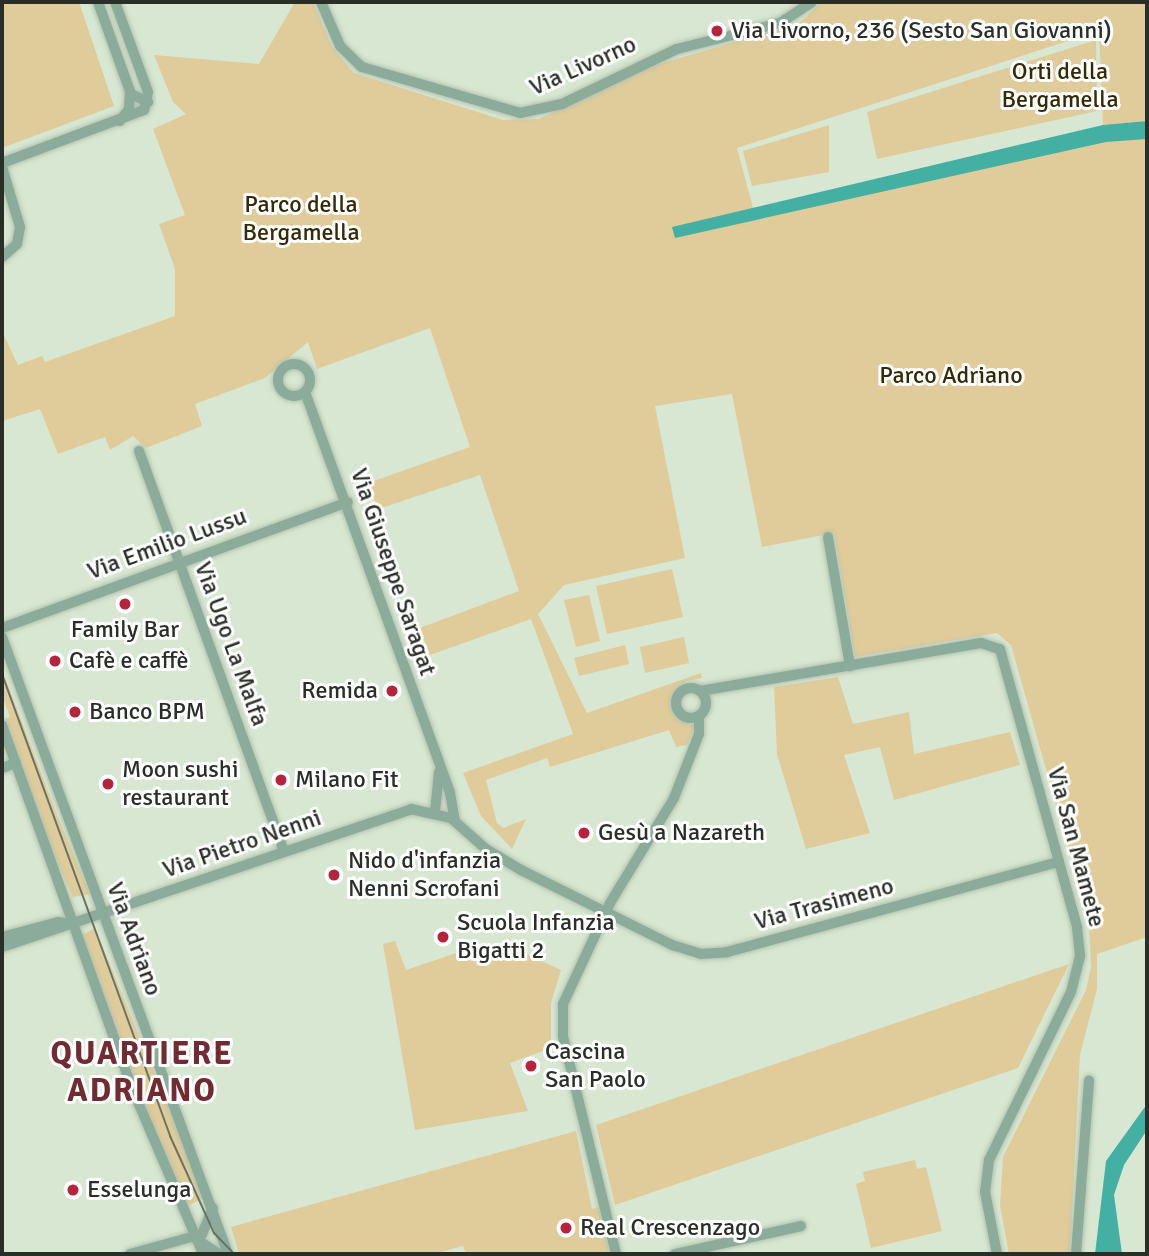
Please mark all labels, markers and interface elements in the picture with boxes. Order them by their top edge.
place label: Via Livorno, 236 (Sesto San Giovanni) [731,17,1112,45]
marker: Via Livorno, 236 (Sesto San Giovanni) [709,23,725,39]
street label: Via Livorno [525,30,641,102]
park label: Orti della Bergamella [1001,58,1119,114]
park label: Parco della Bergamella [242,191,360,247]
park label: Parco Adriano [879,362,1023,390]
street label: Via Giuseppe Saragat [344,465,442,679]
street label: Via Emilio Lussu [83,502,251,586]
street label: Via Ugo La Malfa [188,558,274,730]
marker: Family Bar [117,596,133,612]
place label: Family Bar [71,616,179,644]
place label: Cafè e caffè [69,647,189,675]
marker: Cafè e caffè [47,653,63,669]
place label: Remida [301,677,378,705]
marker: Remida [384,683,400,699]
place label: Banco BPM [89,698,205,726]
marker: Banco BPM [67,704,83,720]
place label: Moon sushi restaurant [122,756,238,812]
street label: Via San Mamete [1041,764,1111,930]
place label: Milano Fit [295,766,398,794]
marker: Milano Fit [273,772,289,788]
marker: Moon sushi restaurant [100,776,116,792]
street label: Via Pietro Nenni [159,803,325,885]
place label: Gesù a Nazareth [598,819,765,847]
marker: Gesù a Nazareth [576,825,592,841]
place label: Nido d'infanzia Nenni Scrofani [348,847,501,903]
marker: Nido d'infanzia Nenni Scrofani [326,867,342,883]
street label: Via Trasimeno [751,872,897,936]
street label: Via Adriano [100,878,168,1000]
place label: Scuola Infanzia Bigatti 2 [457,909,615,965]
marker: Scuola Infanzia Bigatti 2 [435,929,451,945]
district label: QUARTIERE ADRIANO [52,1036,232,1111]
place label: Cascina San Paolo [545,1038,646,1094]
marker: Cascina San Paolo [523,1058,539,1074]
place label: Esselunga [87,1176,191,1204]
marker: Esselunga [65,1182,81,1198]
place label: Real Crescenzago [580,1214,760,1242]
marker: Real Crescenzago [558,1220,574,1236]

